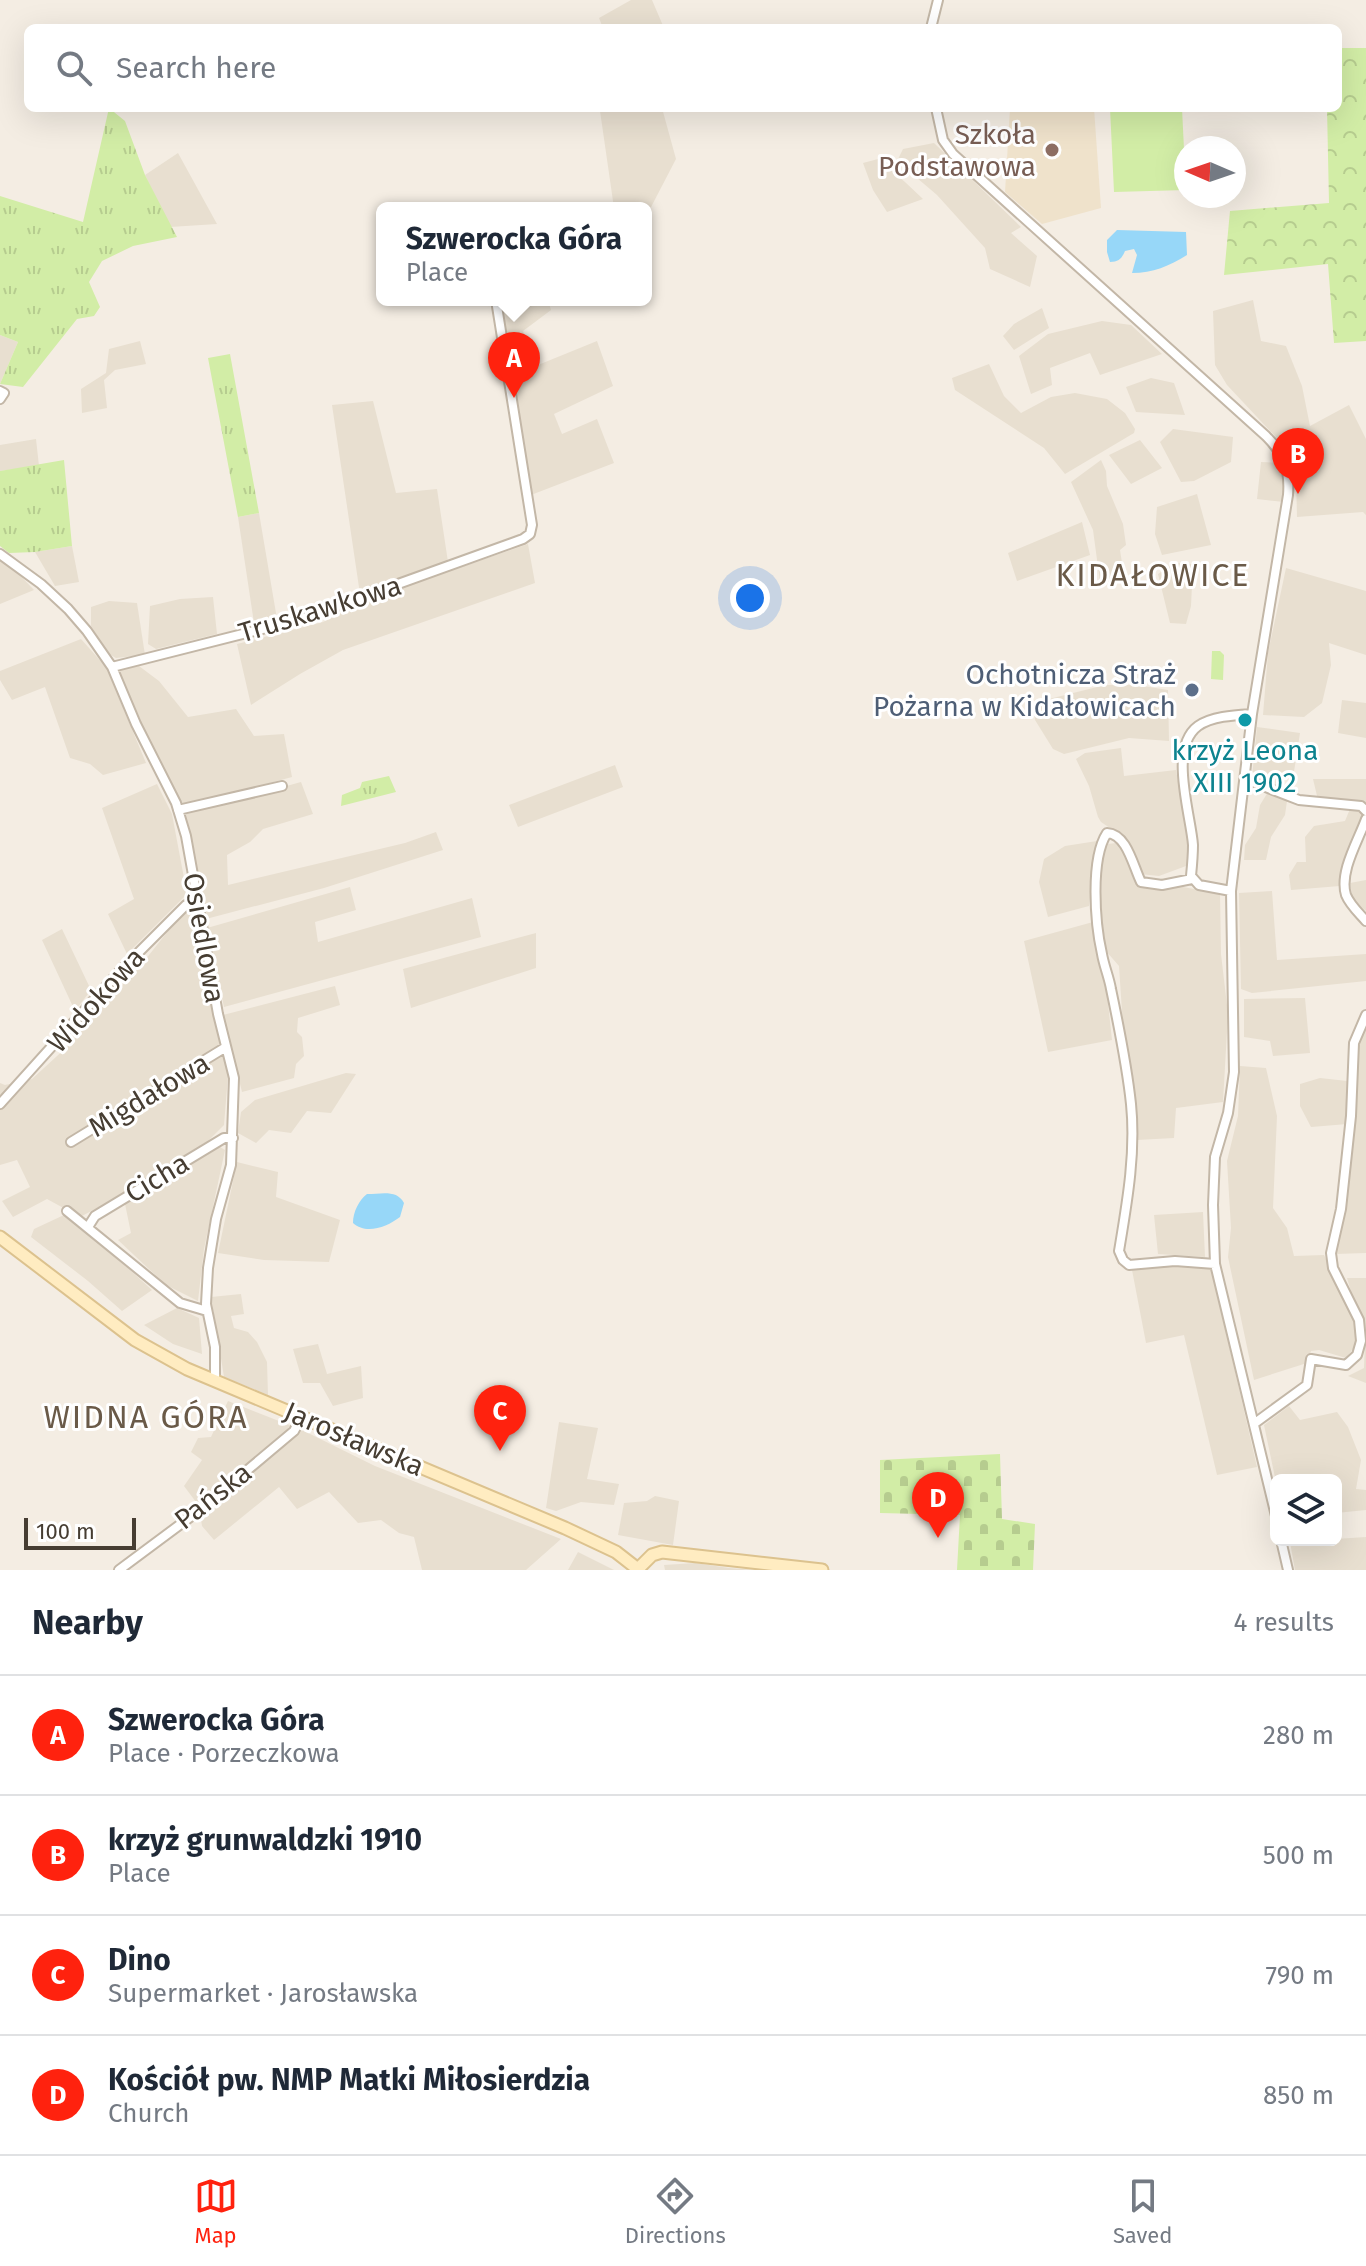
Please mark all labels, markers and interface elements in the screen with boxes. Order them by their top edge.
search box [24,24,1342,112]
icon: search [52,46,96,90]
text: Search here [116,50,276,86]
place label: Szkoła Podstawowa [878,118,1036,183]
north arrow [1174,136,1246,208]
marker: Szkoła Podstawowa [1043,141,1061,159]
popup [376,202,652,306]
text: Szwerocka Góra [406,221,622,257]
text: Place [406,257,468,288]
pin: A [488,332,540,398]
pin: B [1272,428,1324,494]
district label: KIDAŁOWICE [1056,556,1250,594]
street label: Truskawkowa [235,569,405,649]
your location [730,578,770,618]
place label: Ochotnicza Straż Pożarna w Kidałowicach [873,658,1176,723]
marker: Ochotnicza Straż Pożarna w Kidałowicach [1183,681,1201,699]
marker: krzyż Leona XIII 1902 [1236,711,1254,729]
place label: krzyż Leona XIII 1902 [1171,734,1319,799]
street label: Osiedlowa [176,870,232,1006]
street label: Widokowa [40,941,152,1059]
street label: Migdałowa [83,1046,215,1144]
street label: Cicha [119,1146,195,1210]
pin: C [474,1385,526,1451]
street label: Jarosławska [279,1395,429,1483]
district label: WIDNA GÓRA [43,1398,249,1436]
street label: Pańska [168,1456,258,1536]
pin: D [912,1472,964,1538]
map controls [1270,1474,1342,1546]
button: layers [1270,1474,1342,1546]
scale bar [24,1514,136,1550]
text: 100 m [36,1518,95,1545]
text: Nearby [32,1602,143,1643]
text: 4 results [1233,1607,1334,1638]
text: Szwerocka Góra [108,1702,325,1738]
text: A [50,1720,66,1751]
text: 280 m [1263,1720,1334,1751]
text: Place · Porzeczkowa [108,1738,340,1769]
text: krzyż grunwaldzki 1910 [108,1822,422,1858]
text: B [50,1840,66,1871]
text: 500 m [1263,1840,1334,1871]
text: Place [108,1858,171,1889]
text: Dino [108,1942,171,1978]
text: C [51,1960,65,1991]
text: 790 m [1266,1960,1334,1991]
text: Supermarket · Jarosławska [108,1978,418,2009]
text: Kościół pw. NMP Matki Miłosierdzia [108,2062,590,2098]
text: D [50,2080,66,2111]
text: 850 m [1263,2080,1334,2111]
text: Church [108,2098,190,2129]
tab: Map [194,2174,238,2249]
tab: Directions [625,2174,726,2249]
tab: Saved [1113,2174,1172,2249]

